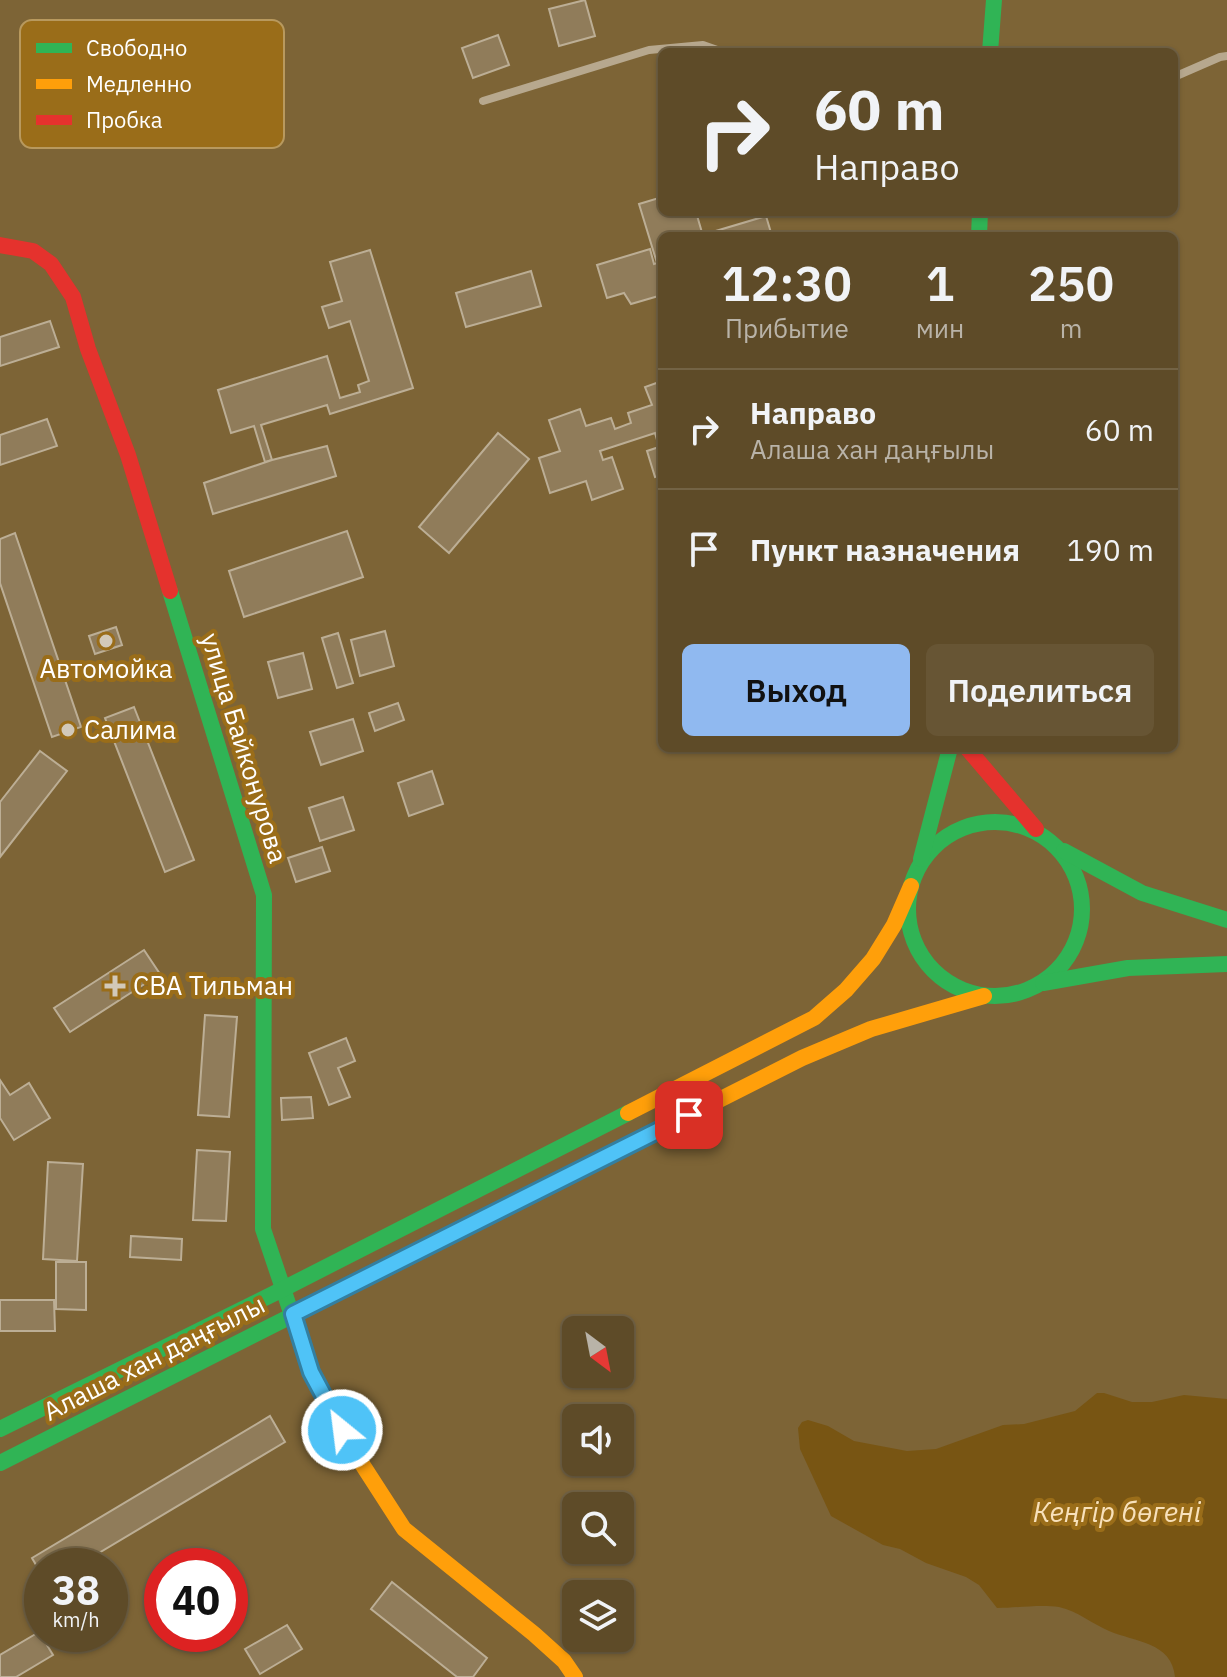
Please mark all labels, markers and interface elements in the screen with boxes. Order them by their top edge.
legend [20,20,284,148]
text: Свободно [86,33,187,62]
text: Медленно [86,69,192,98]
text: 60 m [814,73,944,145]
icon: right [682,80,786,184]
text: Пробка [86,105,163,134]
text: Направо [814,143,960,190]
text: 12:30 [722,252,852,314]
text: 1 [926,252,954,314]
text: 250 [1028,252,1114,314]
text: Прибытие [725,311,849,345]
text: мин [916,311,964,345]
text: m [1060,311,1083,345]
text: Направо [750,393,876,432]
icon: right [682,407,726,451]
text: 60 m [1085,410,1154,449]
text: Алаша хан даңғылы [750,432,994,466]
icon: arrive [682,527,726,571]
text: Пункт назначения [750,530,1020,569]
text: 190 m [1067,530,1154,569]
street label: улица Байконурова [194,629,296,867]
marker: Автомойка [97,632,115,650]
button: Выход [682,644,910,736]
button: Поделиться [926,644,1154,736]
place label: Автомойка [39,651,173,685]
place label: Салима [84,712,176,746]
marker: Салима [59,721,77,739]
place label: СВА Тильман [133,968,293,1002]
marker: СВА Тильман [104,975,126,997]
pin [655,1081,723,1149]
icon: arrive [667,1093,711,1137]
street label: Алаша хан даңғылы [37,1287,270,1428]
north arrow [562,1316,634,1388]
map controls [562,1316,634,1652]
position arrow [300,1388,384,1472]
button: sound [562,1404,634,1476]
button: search [562,1492,634,1564]
water label: Кеңгір бөгені [1033,1493,1202,1530]
speed limit sign: 40 [144,1548,248,1652]
text: 38 [52,1564,100,1616]
button: layers [562,1580,634,1652]
text: km/h [52,1606,100,1633]

